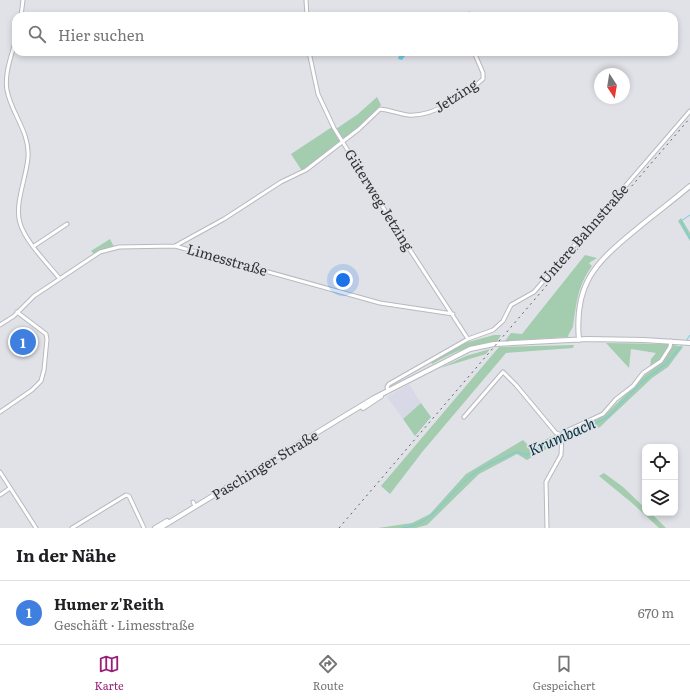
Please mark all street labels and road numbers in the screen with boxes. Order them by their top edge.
street label: Jetzing [430,73,481,117]
street label: Güterweg Jetzing [340,145,419,254]
street label: Untere Bahnstraße [534,179,632,288]
street label: Limesstraße [185,238,270,280]
street label: Paschinger Straße [208,424,321,504]

